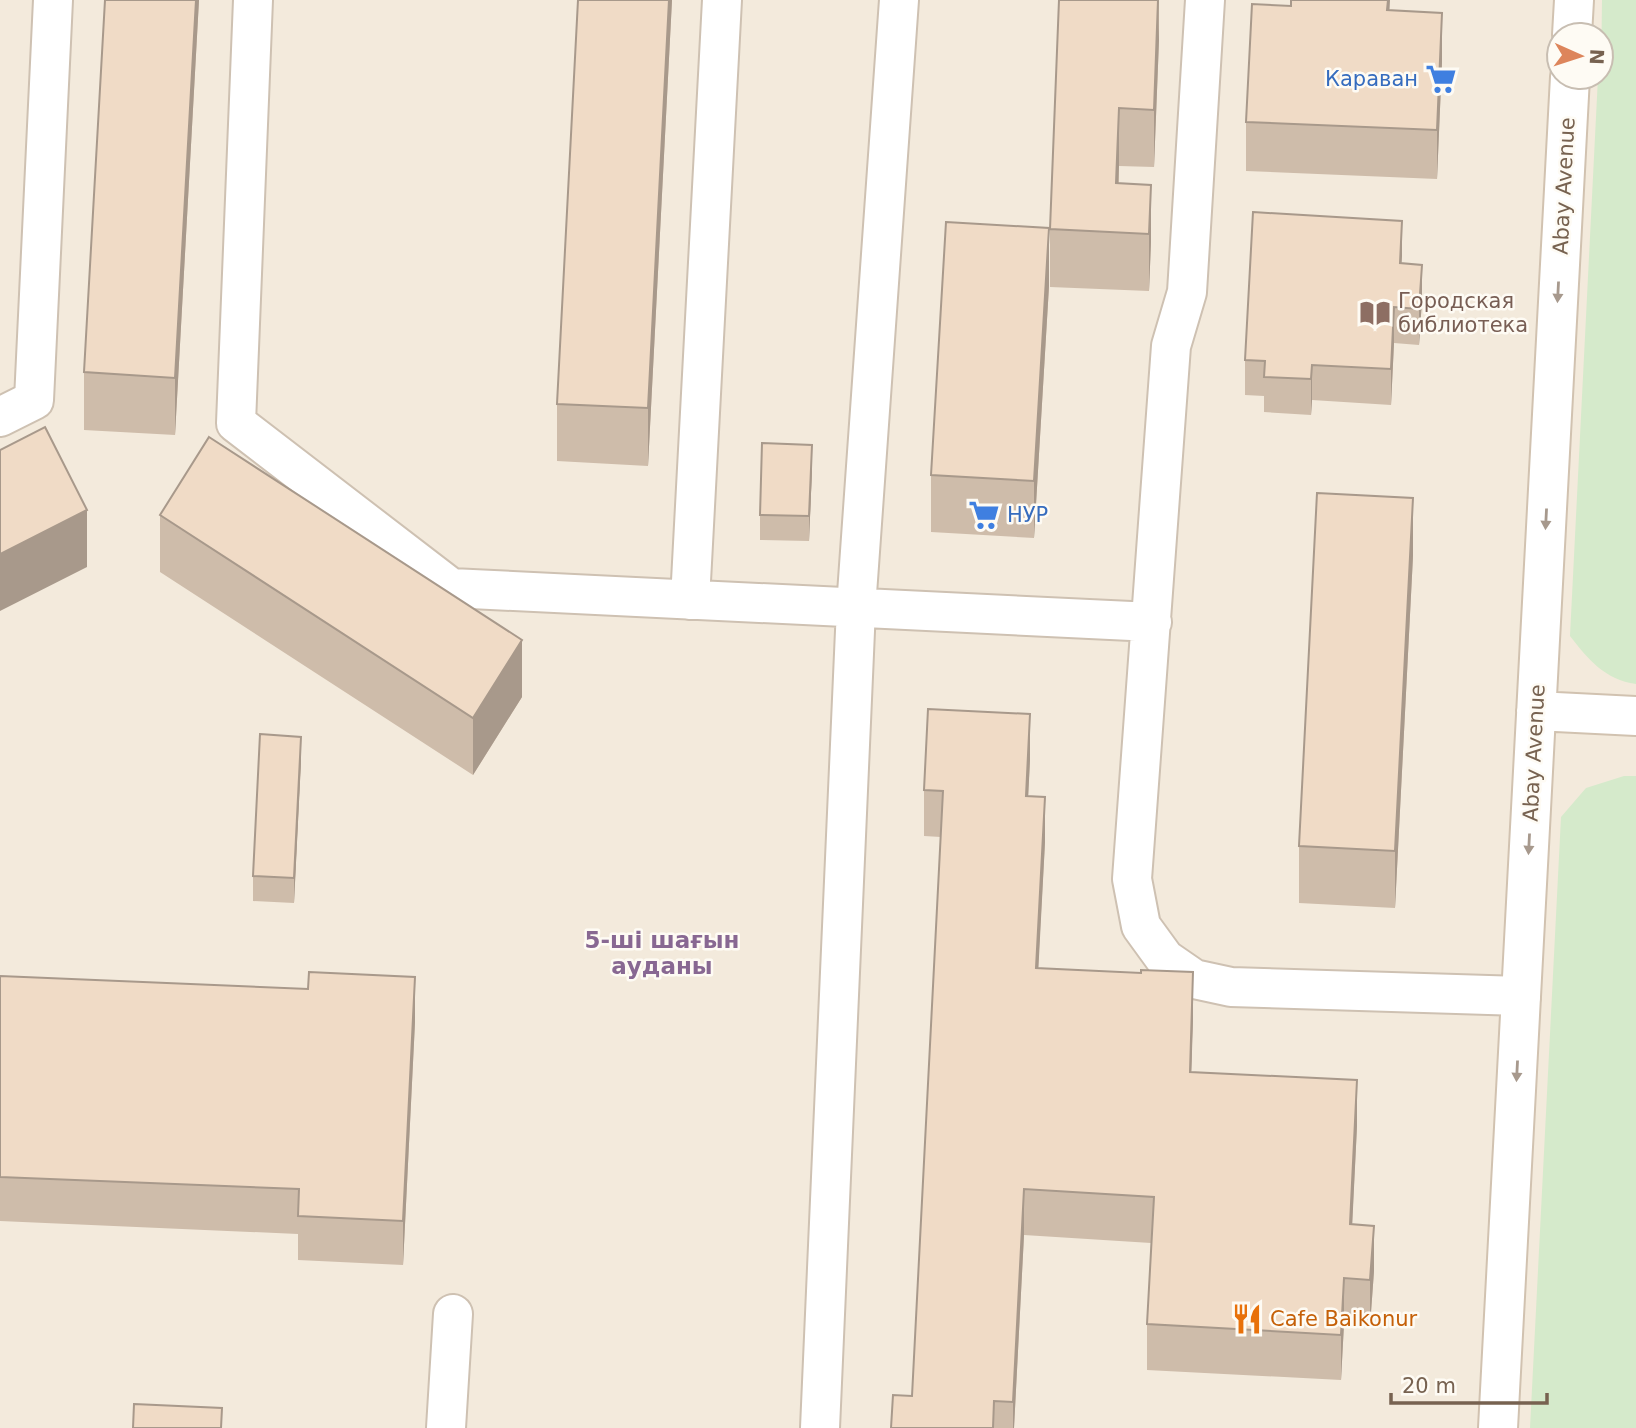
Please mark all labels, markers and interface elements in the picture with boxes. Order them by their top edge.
north arrow [1545,21,1615,91]
text: N [1586,48,1608,65]
supermarket icon: Караван [1424,62,1458,96]
place label: Караван [1325,67,1418,91]
street label: Abay Avenue [1548,117,1580,255]
one-way arrow [1553,281,1564,303]
place label: Городская библиотека [1398,289,1528,337]
library icon: Городская библиотека [1358,296,1392,330]
supermarket icon: НУР [967,498,1001,532]
place label: НУР [1007,503,1048,527]
one-way arrow [1540,508,1551,530]
street label: Abay Avenue [1518,684,1550,822]
one-way arrow [1523,833,1534,855]
district label: 5-ші шағын ауданы [585,927,740,979]
one-way arrow [1511,1061,1522,1083]
restaurant icon: Cafe Baikonur [1230,1302,1264,1336]
place label: Cafe Baikonur [1270,1307,1418,1331]
scale bar [1391,1362,1547,1406]
text: 20 m [1402,1374,1456,1398]

